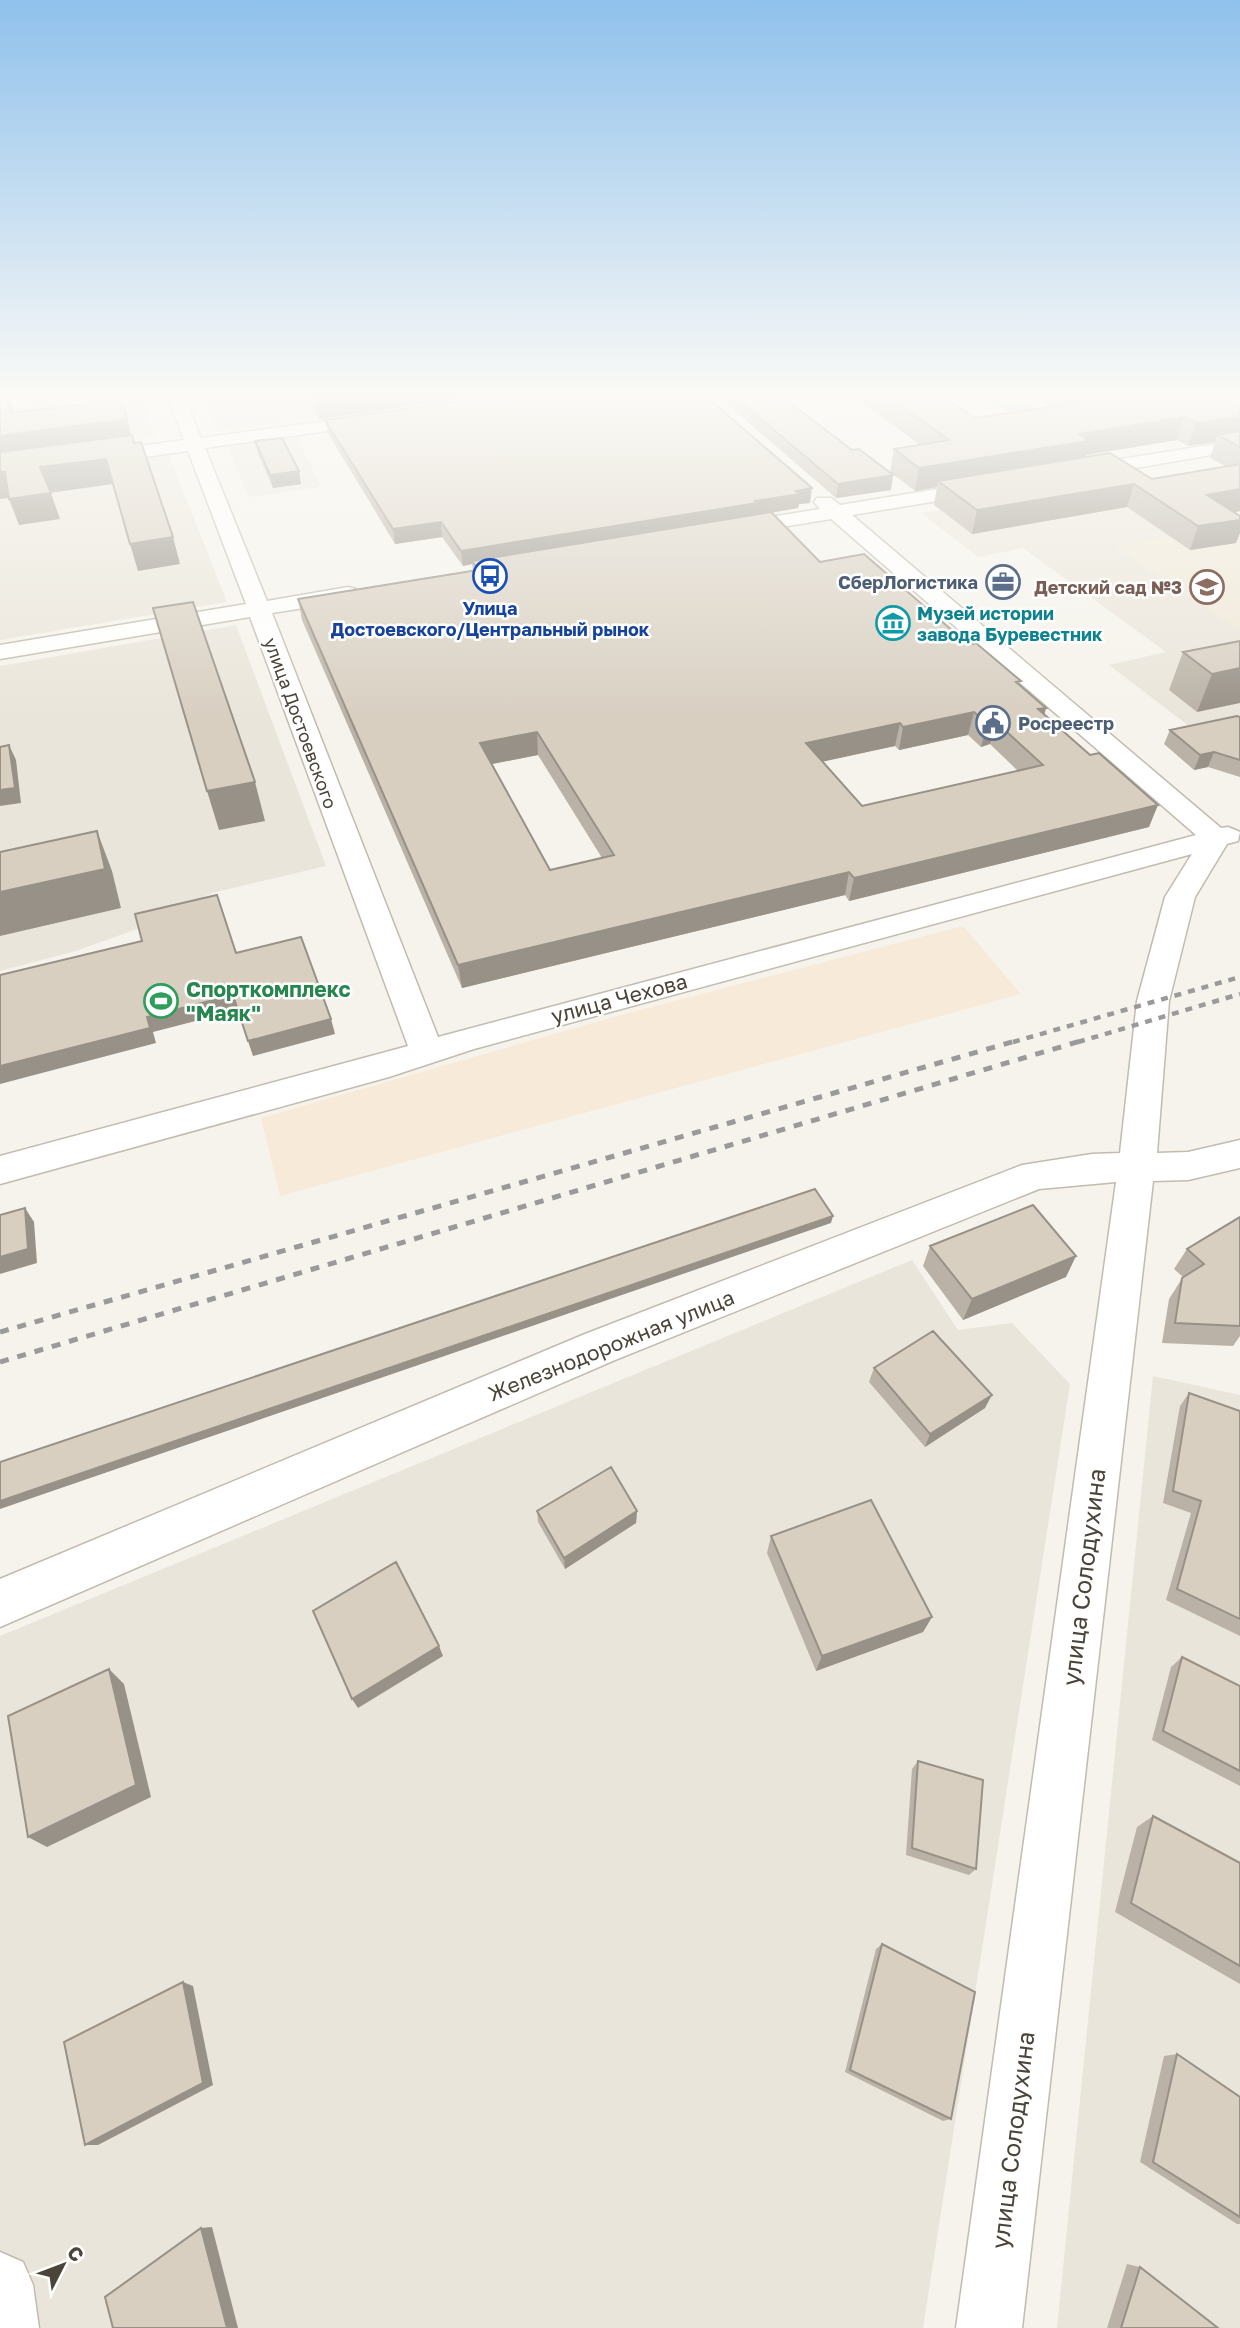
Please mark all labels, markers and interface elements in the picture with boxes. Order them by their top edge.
bus stop icon: Улица Достоевского/Центральный рынок [471,557,509,595]
office icon: СберЛогистика [984,563,1022,601]
school or university icon: Детский сад №3 [1188,568,1226,606]
place label: СберЛогистика [838,571,978,593]
place label: Детский сад №3 [1034,576,1182,598]
place label: Улица Достоевского/Центральный рынок [331,597,650,640]
place label: Музей истории завода Буревестник [917,602,1103,645]
museum icon: Музей истории завода Буревестник [874,604,912,642]
street label: улица Достоевского [260,634,342,812]
public building icon: Росреестр [974,704,1012,742]
place label: Росреестр [1018,712,1114,734]
street label: улица Чехова [548,967,690,1029]
place label: Спорткомплекс "Маяк" [186,976,351,1026]
sports icon: Спорткомплекс "Маяк" [142,982,180,1020]
street label: Железнодорожная улица [484,1284,738,1406]
street label: улица Солодухина [1055,1467,1111,1687]
street label: улица Солодухина [984,2030,1040,2250]
north arrow [28,2230,98,2300]
text: С [63,2241,89,2266]

